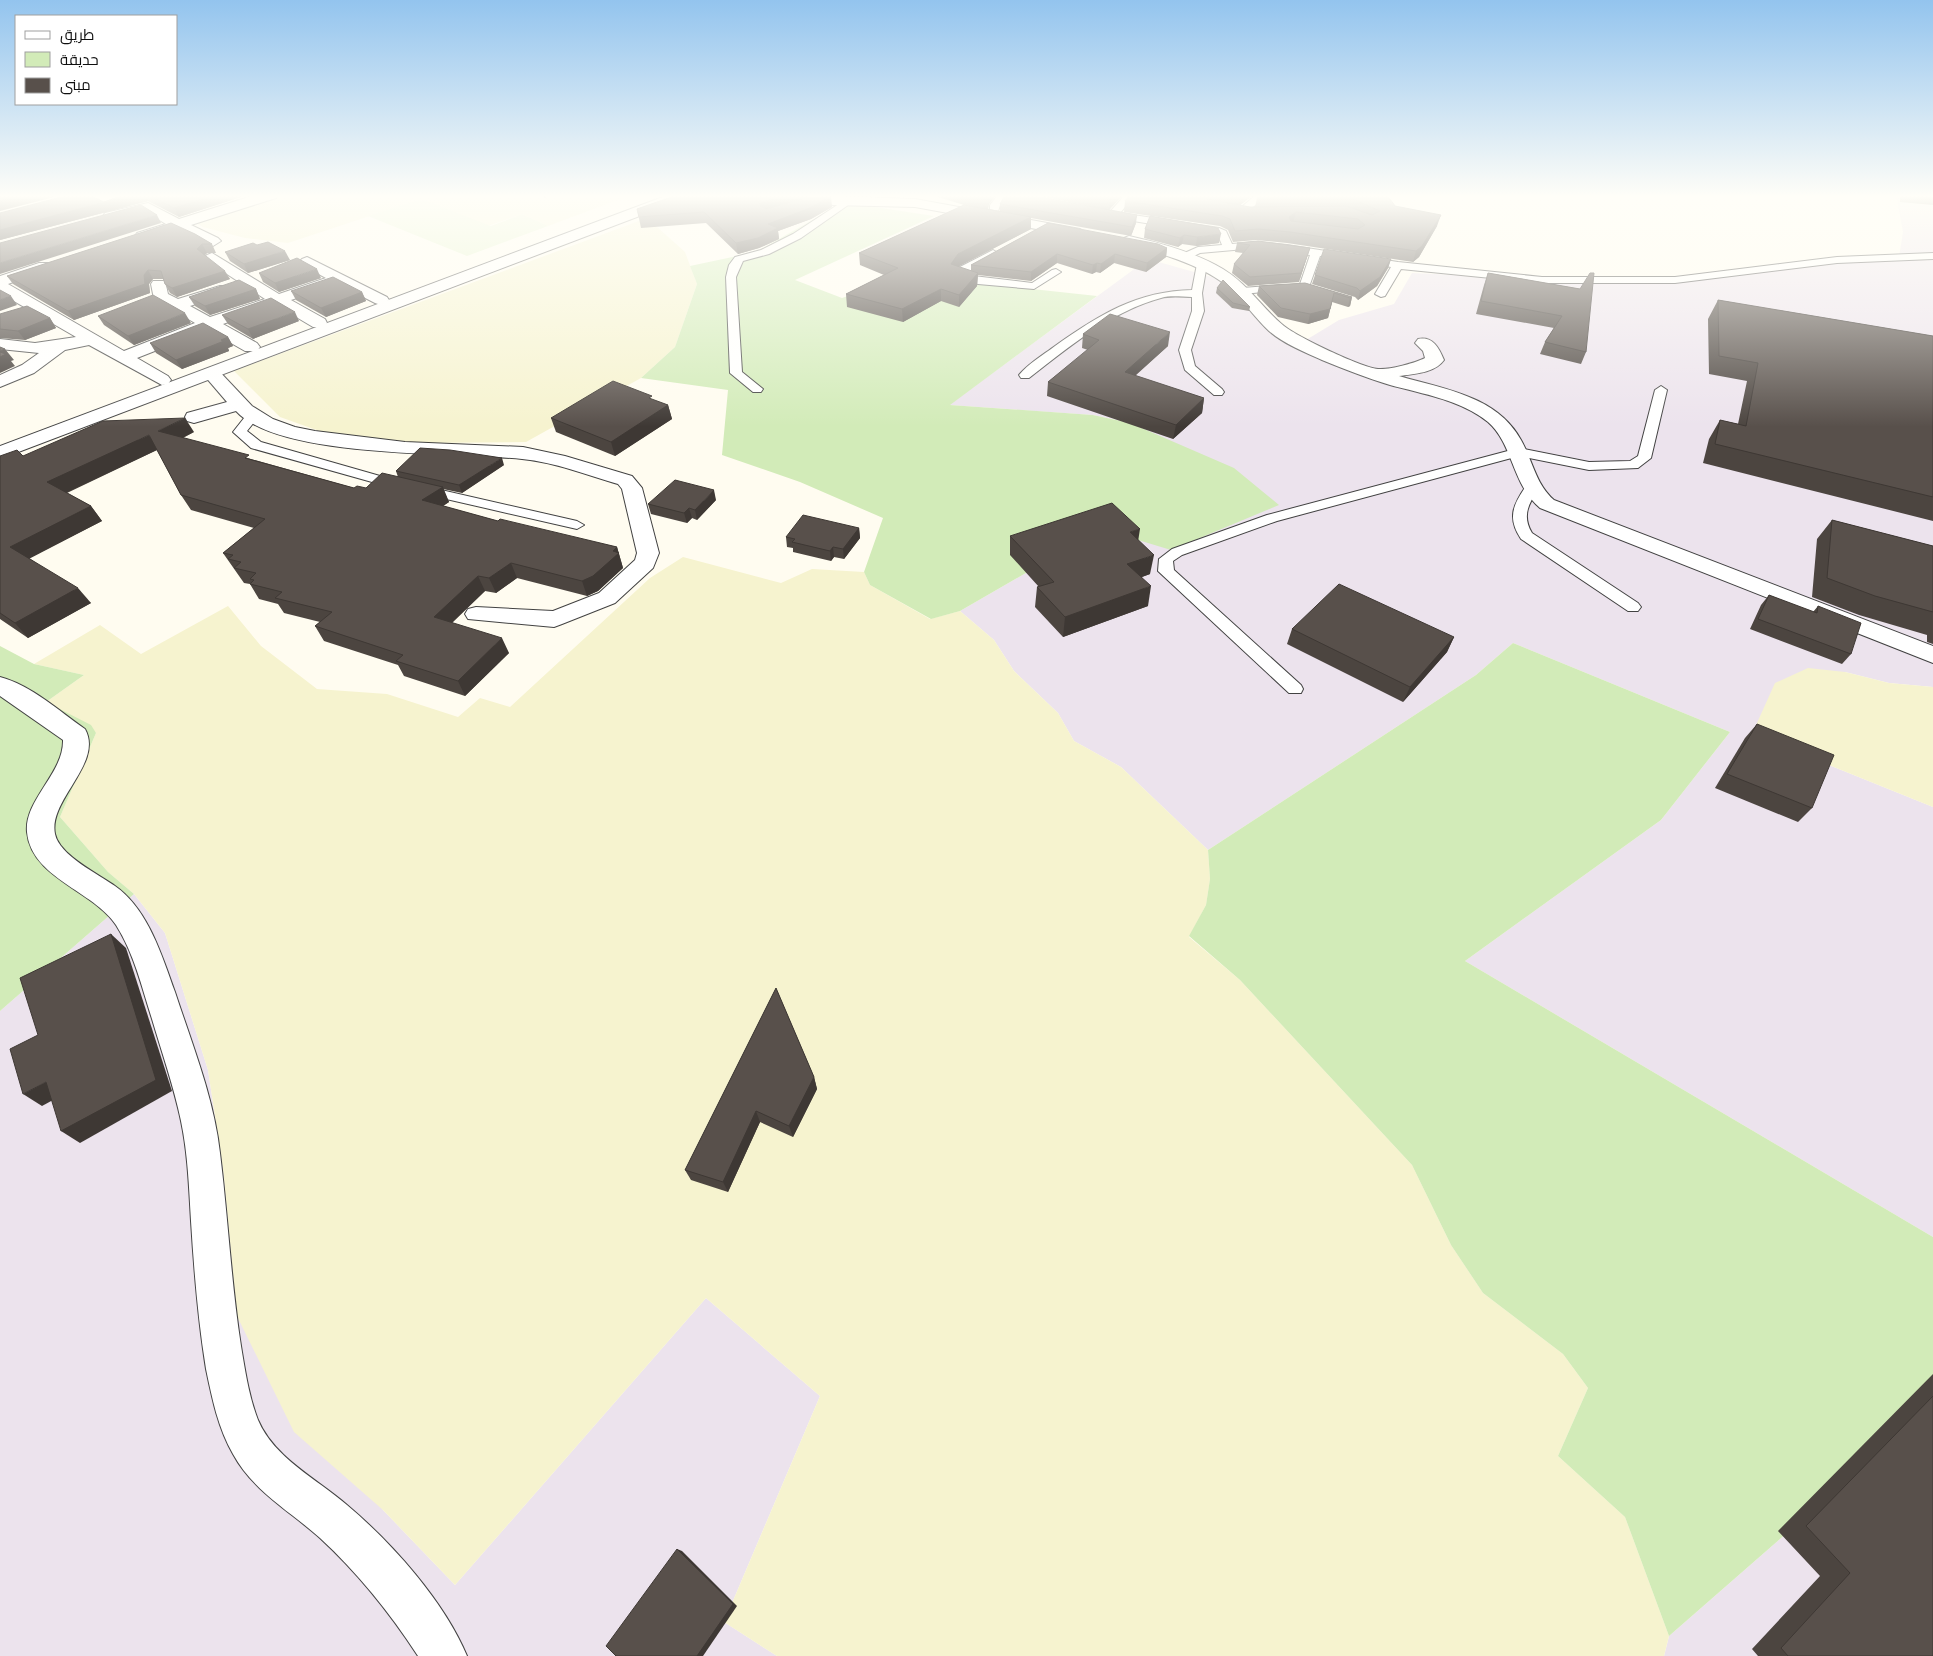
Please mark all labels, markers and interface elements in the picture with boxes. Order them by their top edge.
legend [15,15,178,105]
text: طريق [60,20,94,49]
text: حديقة [60,45,99,74]
text: مبنى [60,70,91,99]

